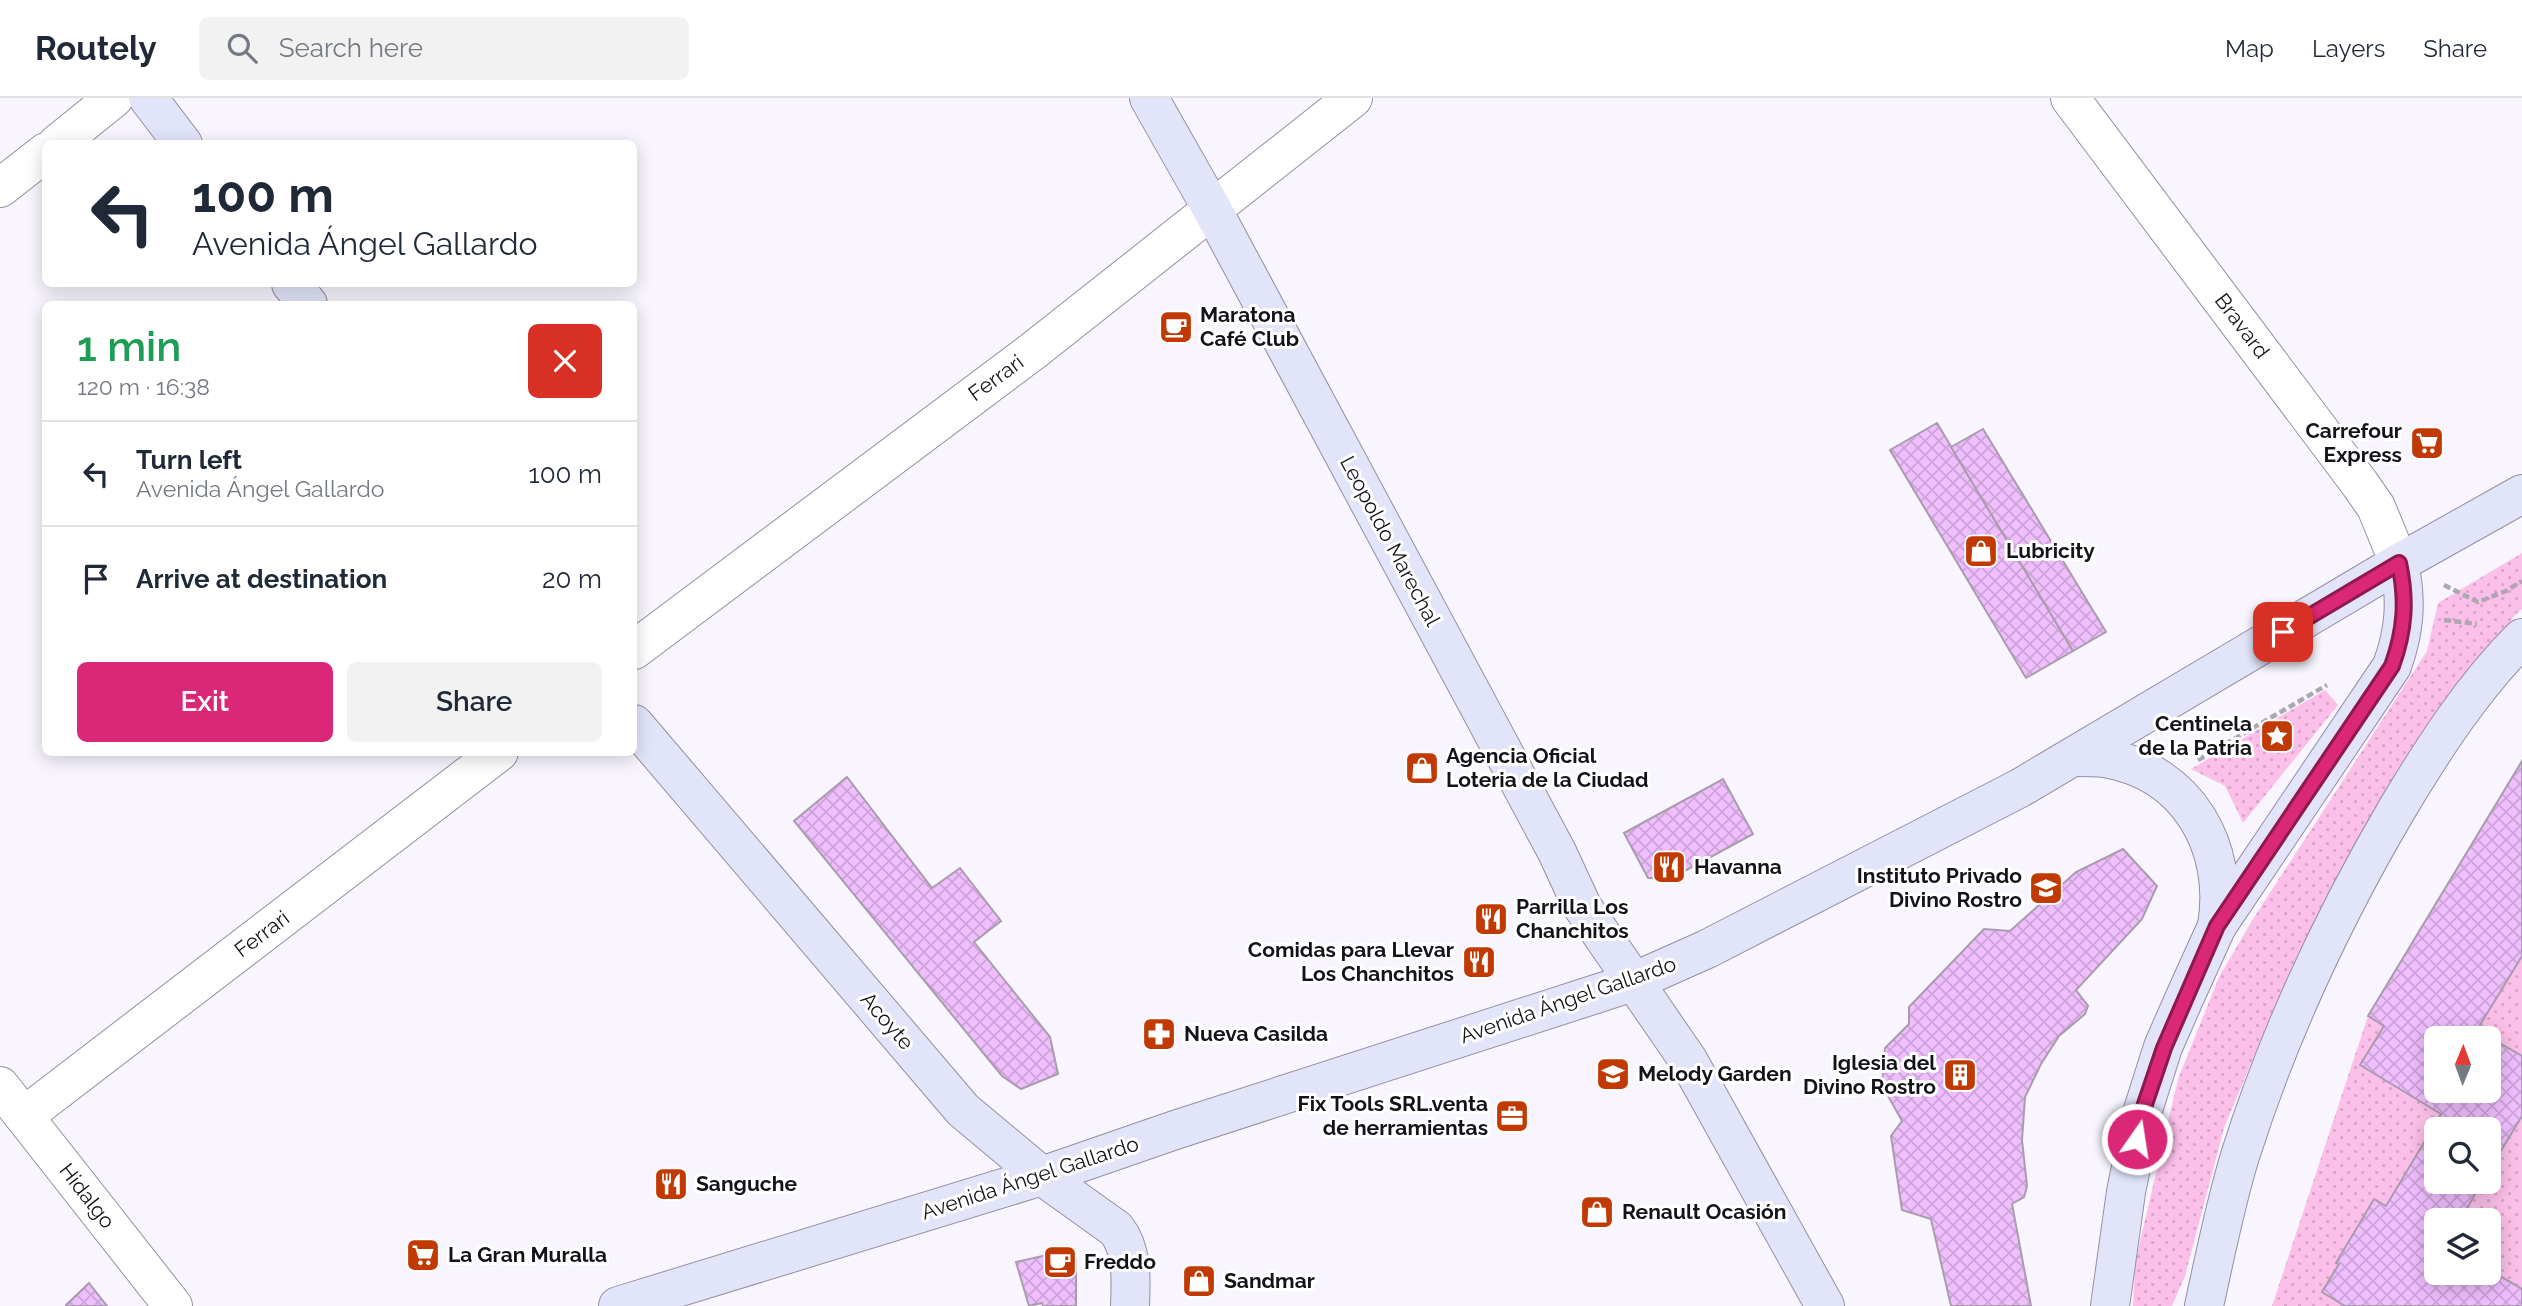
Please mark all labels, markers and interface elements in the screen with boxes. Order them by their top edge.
search box [199,17,689,80]
text: Routely [35,29,157,68]
icon: search [223,29,261,67]
text: Search here [279,33,423,63]
text: Map [2225,34,2274,63]
text: Layers [2312,34,2385,63]
text: Share [2423,34,2487,63]
text: 100 m [192,166,334,223]
icon: left [77,168,168,259]
text: Avenida Ángel Gallardo [192,225,538,262]
street label: Bravard [2210,288,2275,363]
place label: Maratona Café Club [1200,302,1299,351]
cafe icon: Maratona Café Club [1157,308,1195,346]
text: 1 min [77,322,181,371]
button: close [528,324,602,398]
street label: Ferrari [963,349,1028,406]
text: 120 m · 16:38 [77,373,210,400]
place label: Carrefour Express [2305,418,2402,467]
supermarket icon: Carrefour Express [2408,424,2446,462]
text: Turn left [136,445,242,475]
street label: Leopoldo Marechal [1335,451,1446,630]
icon: left [77,455,115,493]
text: 100 m [529,459,602,489]
text: Avenida Ángel Gallardo [136,475,384,502]
shop icon: Lubricity [1962,532,2000,570]
place label: Lubricity [2006,538,2095,563]
icon: arrive [77,560,115,598]
text: Arrive at destination [136,564,387,594]
text: 20 m [542,564,602,594]
pin [2253,602,2313,662]
icon: arrive [2264,613,2302,651]
button: Exit [77,662,333,742]
button: Share [347,662,602,742]
place label: Centinela de la Patria [2139,711,2252,760]
place icon: Centinela de la Patria [2258,717,2296,755]
place label: Agencia Oficial Loteria de la Ciudad [1446,743,1649,792]
shop icon: Agencia Oficial Loteria de la Ciudad [1403,749,1441,787]
restaurant icon: Havanna [1650,848,1688,886]
place label: Havanna [1694,854,1782,879]
place label: Instituto Privado Divino Rostro [1857,863,2022,912]
school or university icon: Instituto Privado Divino Rostro [2027,869,2065,907]
place label: Parrilla Los Chanchitos [1516,894,1629,943]
restaurant icon: Parrilla Los Chanchitos [1472,900,1510,938]
street label: Ferrari [229,905,294,962]
place label: Comidas para Llevar Los Chanchitos [1248,937,1454,986]
restaurant icon: Comidas para Llevar Los Chanchitos [1460,943,1498,981]
street label: Avenida Ángel Gallardo [1457,951,1679,1048]
street label: Acoyte [856,987,919,1055]
pharmacy icon: Nueva Casilda [1140,1015,1178,1053]
place label: Nueva Casilda [1184,1021,1328,1046]
north arrow [2424,1026,2501,1102]
map controls [2424,1026,2501,1285]
place label: Iglesia del Divino Rostro [1803,1050,1936,1099]
school or university icon: Melody Garden [1594,1055,1632,1093]
building icon: Iglesia del Divino Rostro [1941,1056,1979,1094]
place label: Melody Garden [1638,1061,1792,1086]
place label: Fix Tools SRL.venta de herramientas [1298,1091,1488,1140]
office icon: Fix Tools SRL.venta de herramientas [1493,1097,1531,1135]
position arrow [2100,1102,2174,1176]
button: search [2424,1117,2501,1194]
street label: Avenida Ángel Gallardo [918,1131,1142,1224]
street label: Hidalgo [54,1158,121,1233]
restaurant icon: Sanguche [652,1165,690,1203]
place label: Sanguche [696,1171,797,1196]
shop icon: Renault Ocasión [1578,1193,1616,1231]
place label: Renault Ocasión [1622,1199,1786,1224]
button: layers [2424,1208,2501,1285]
supermarket icon: La Gran Muralla [404,1236,442,1274]
place label: La Gran Muralla [448,1242,607,1267]
cafe icon: Freddo [1041,1243,1079,1281]
place label: Freddo [1084,1249,1156,1274]
shop icon: Sandmar [1180,1262,1218,1300]
place label: Sandmar [1224,1268,1315,1293]

